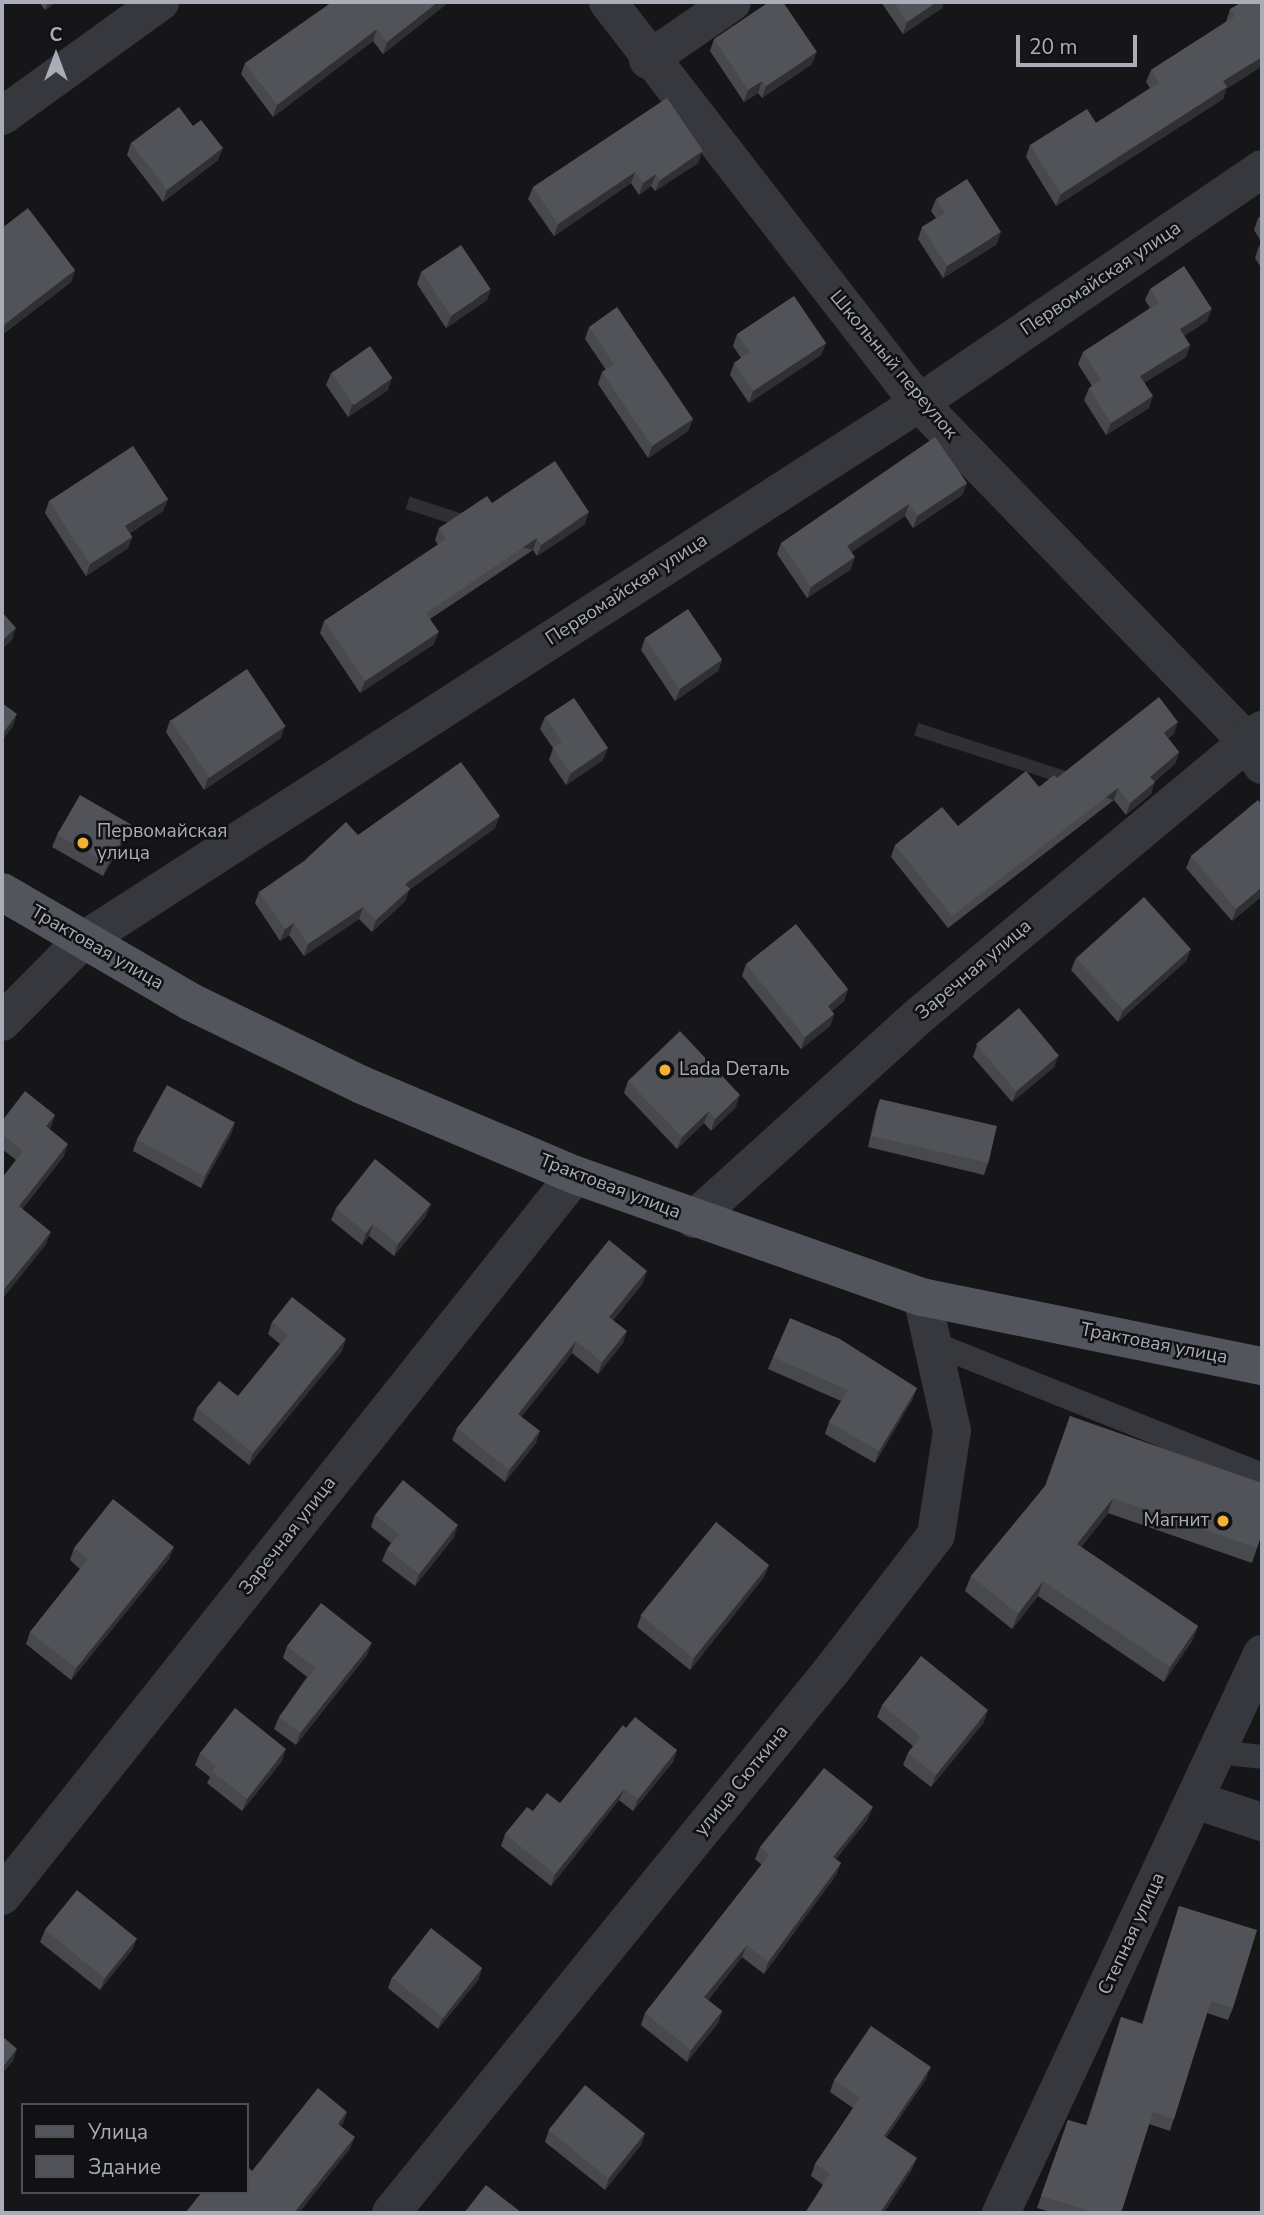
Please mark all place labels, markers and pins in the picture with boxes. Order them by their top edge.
place label: Первомайская улица [97,821,227,865]
marker: Первомайская улица [75,835,91,851]
place label: Lada Dеталь [679,1059,790,1081]
marker: Lada Dеталь [657,1062,673,1078]
place label: Магнит [1144,1510,1209,1532]
marker: Магнит [1215,1513,1231,1529]

